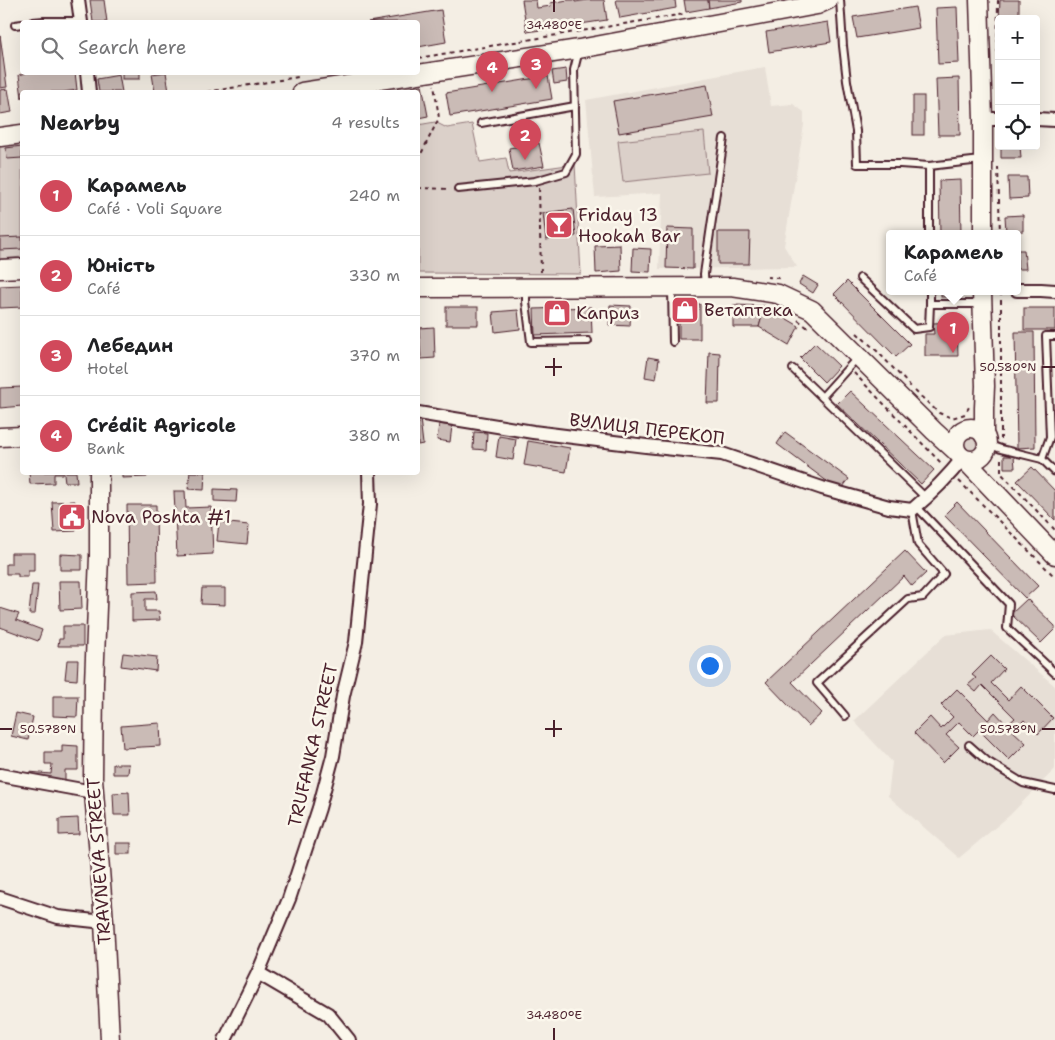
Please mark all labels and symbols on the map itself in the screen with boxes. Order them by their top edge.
text: 34.480°E [526,17,582,33]
pin: 3 [520,48,552,89]
pin: 4 [476,51,508,92]
pin: 2 [509,119,541,160]
place label: Friday 13 Hookah Bar [578,203,681,248]
bar icon: Friday 13 Hookah Bar [544,210,574,240]
shop icon: Ветаптека [670,295,700,325]
shop icon: Каприз [542,298,572,328]
place label: Ветаптека [704,298,793,322]
place label: Каприз [576,301,639,325]
pin: 1 [937,312,969,353]
text: 50.580°N [979,359,1037,375]
street label: ВУЛИЦЯ ПЕРЕКОП [568,408,726,450]
public building icon: Nova Poshta #1 [57,502,87,532]
place label: Nova Poshta #1 [91,505,231,529]
your location [697,653,723,679]
street label: TRUFANKA STREET [282,661,344,829]
text: 50.578°N [20,721,76,737]
text: 50.578°N [980,721,1036,737]
street label: TRAVNEVA STREET [81,776,117,946]
text: 34.480°E [526,1007,582,1023]

